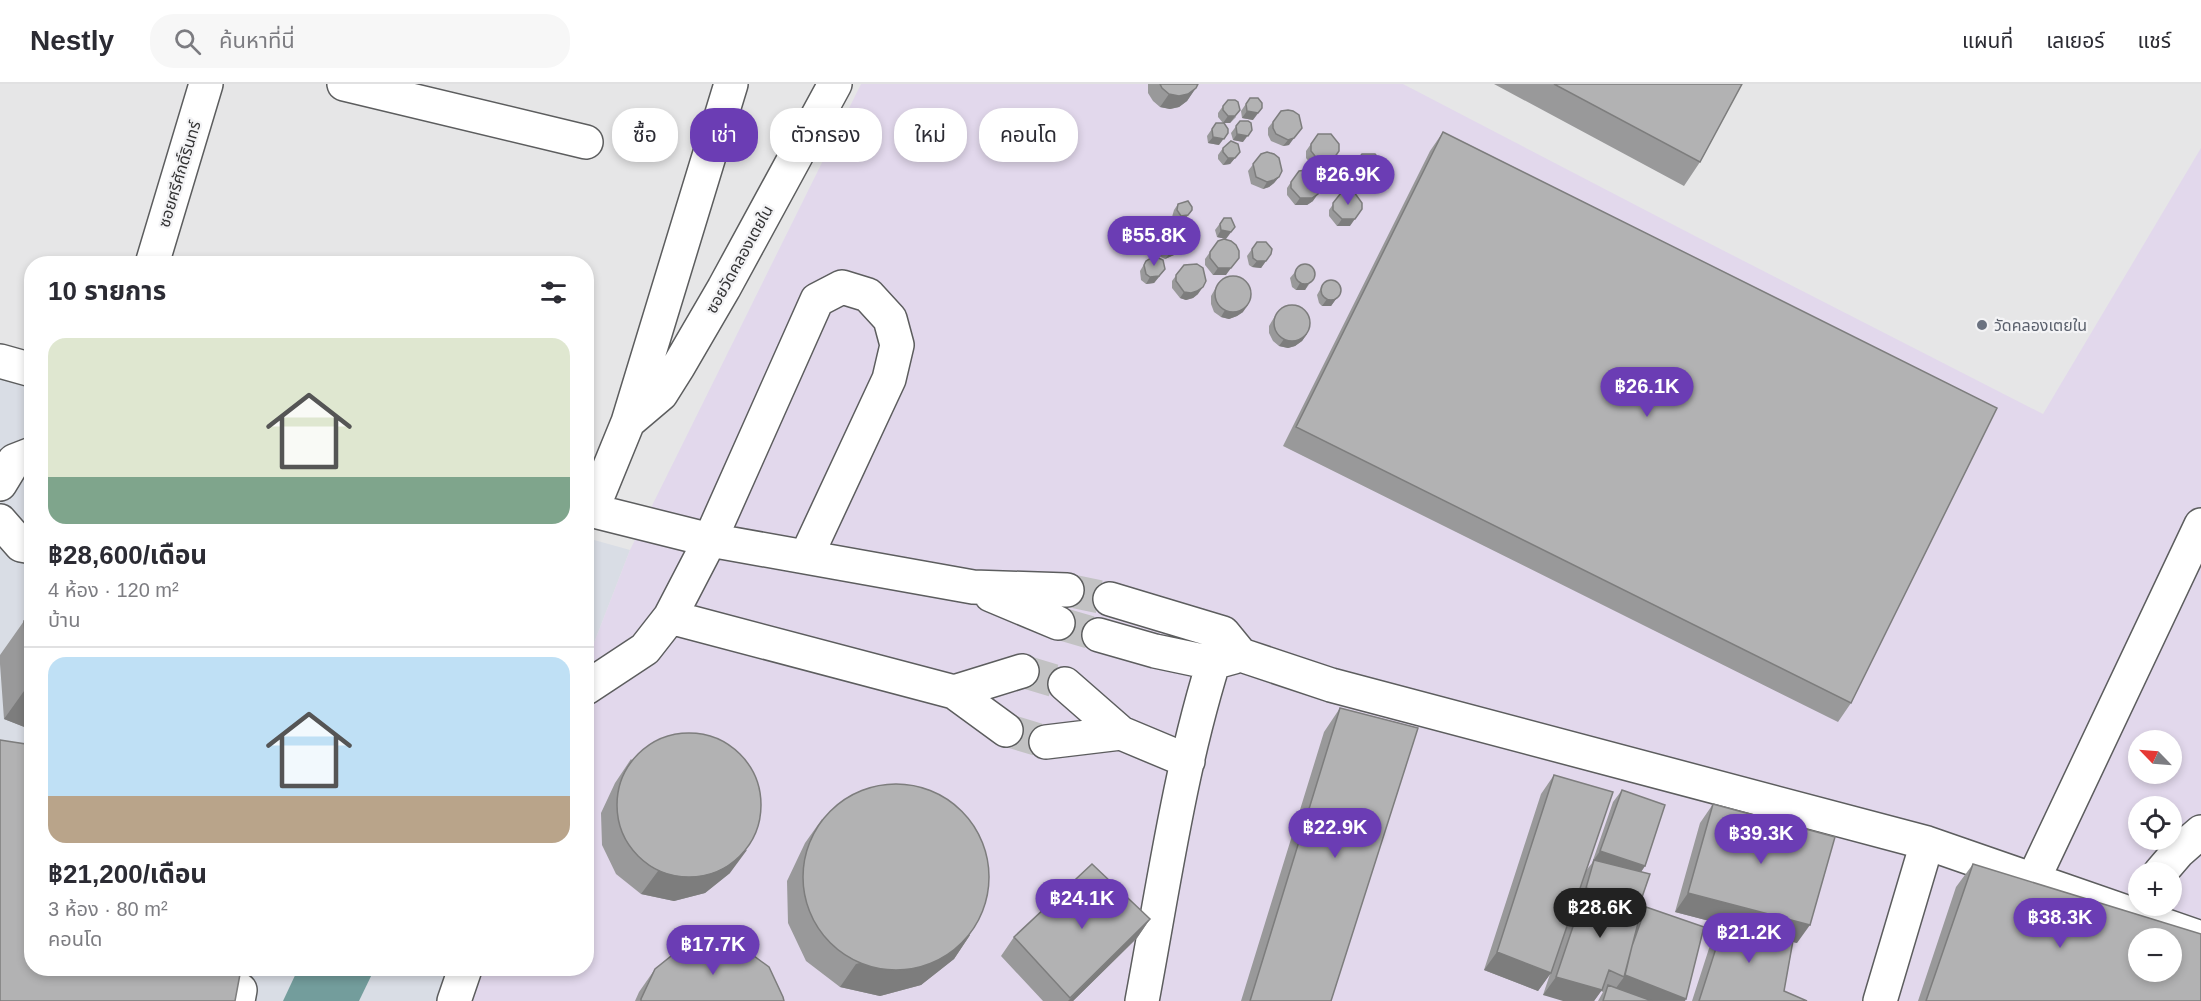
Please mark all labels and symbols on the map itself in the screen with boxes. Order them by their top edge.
street label: ซอยศรีศักดิ์รินทร์ [154,118,204,229]
pin: ฿26.9K [1299,155,1397,206]
street label: ซอยวัดคลองเตยใน [703,202,776,316]
pin: ฿55.8K [1105,216,1203,267]
place label: วัดคลองเตยใน [1994,317,2087,334]
marker: วัดคลองเตยใน [1975,318,1989,332]
pin: ฿26.1K [1598,367,1696,418]
north arrow [2128,730,2182,784]
pin: ฿22.9K [1286,808,1384,859]
pin: ฿39.3K [1712,814,1810,865]
pin: ฿24.1K [1033,879,1131,930]
pin: ฿28.6K [1551,888,1649,939]
pin: ฿38.3K [2011,898,2109,949]
pin: ฿21.2K [1700,913,1798,964]
pin: ฿17.7K [664,925,762,976]

